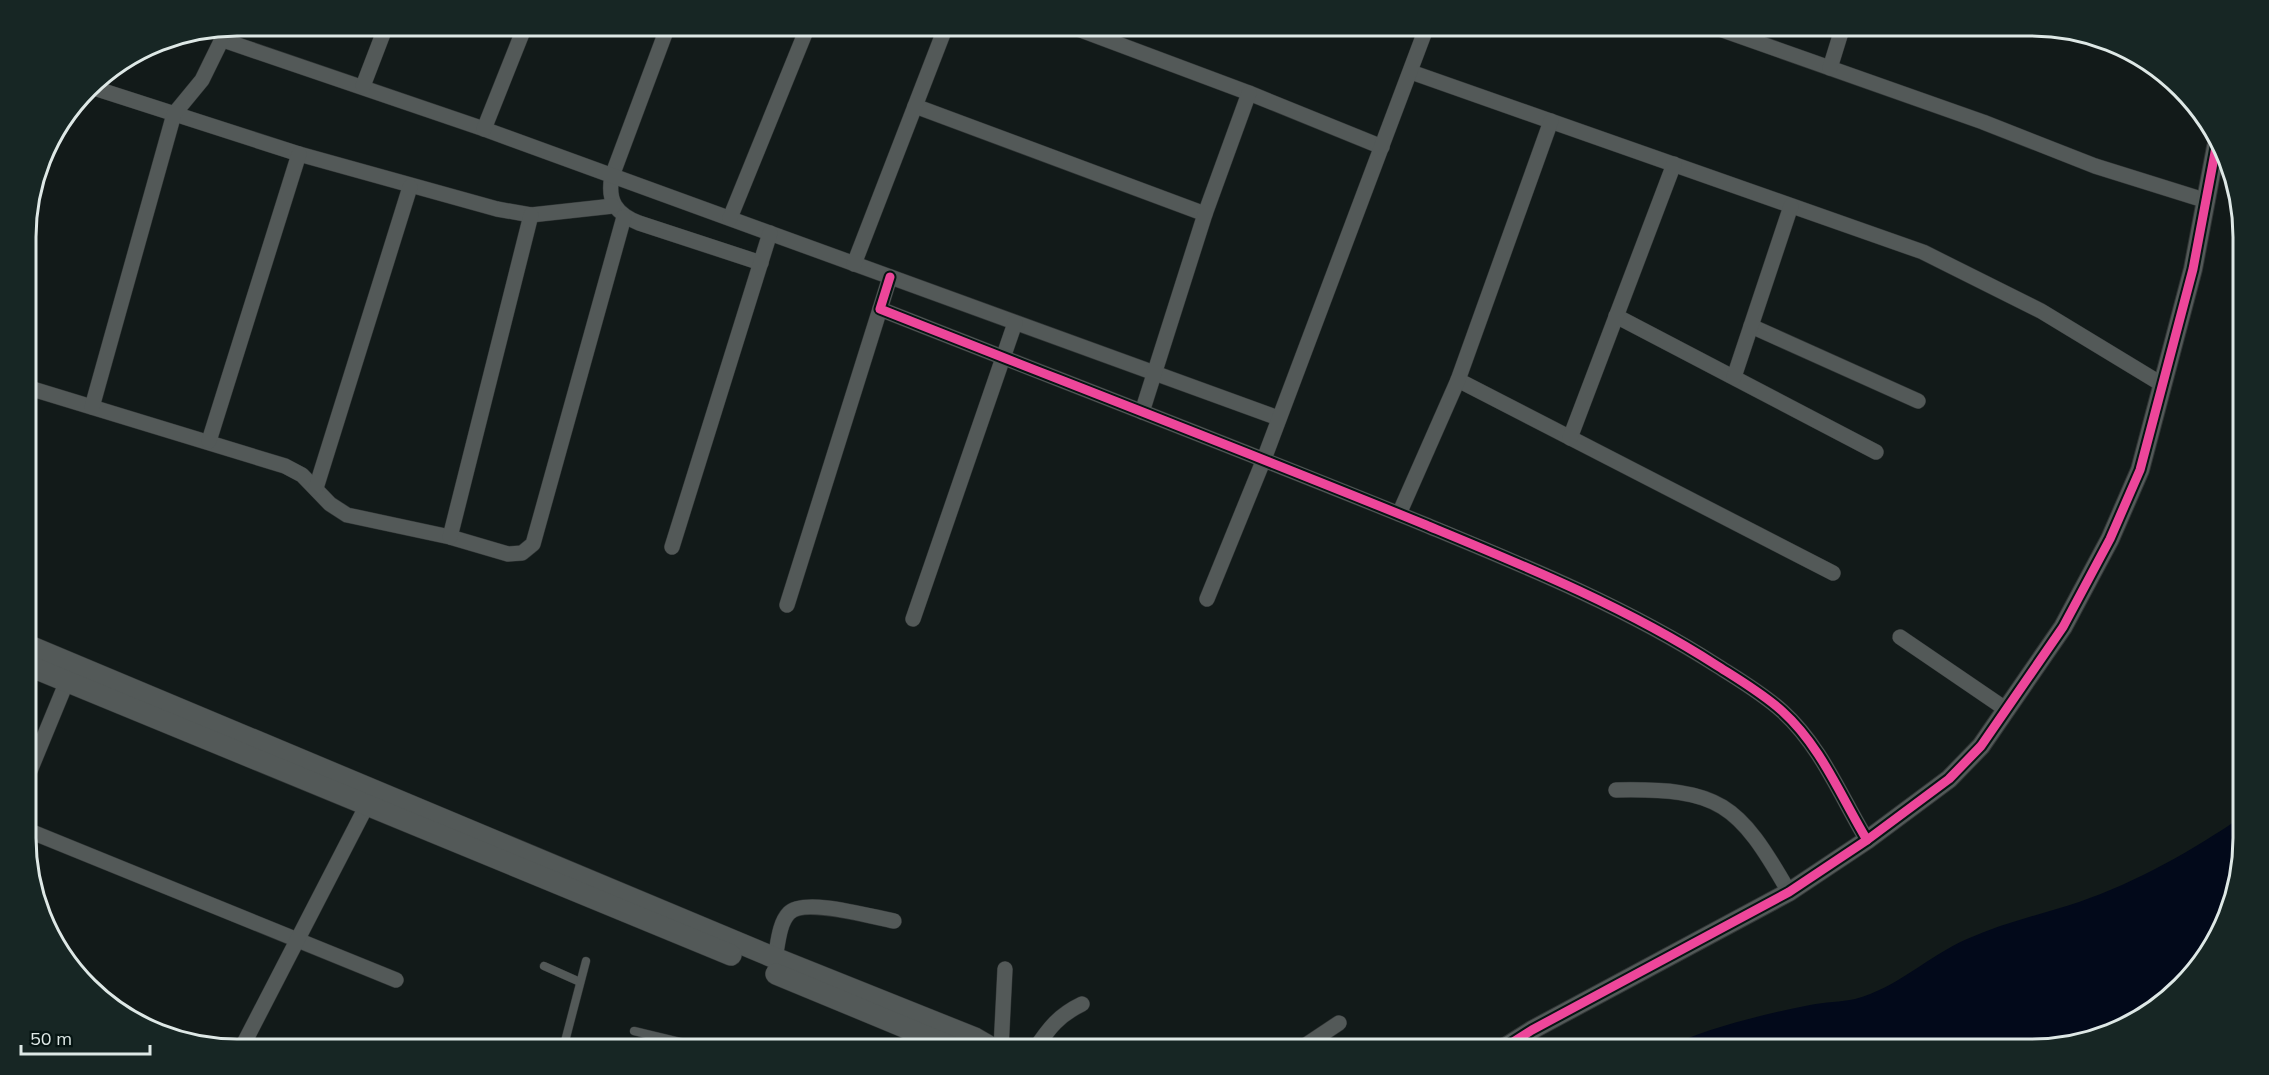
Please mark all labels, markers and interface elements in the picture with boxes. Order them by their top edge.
scale bar [21,1018,150,1056]
text: 50 m [30,1027,72,1050]

